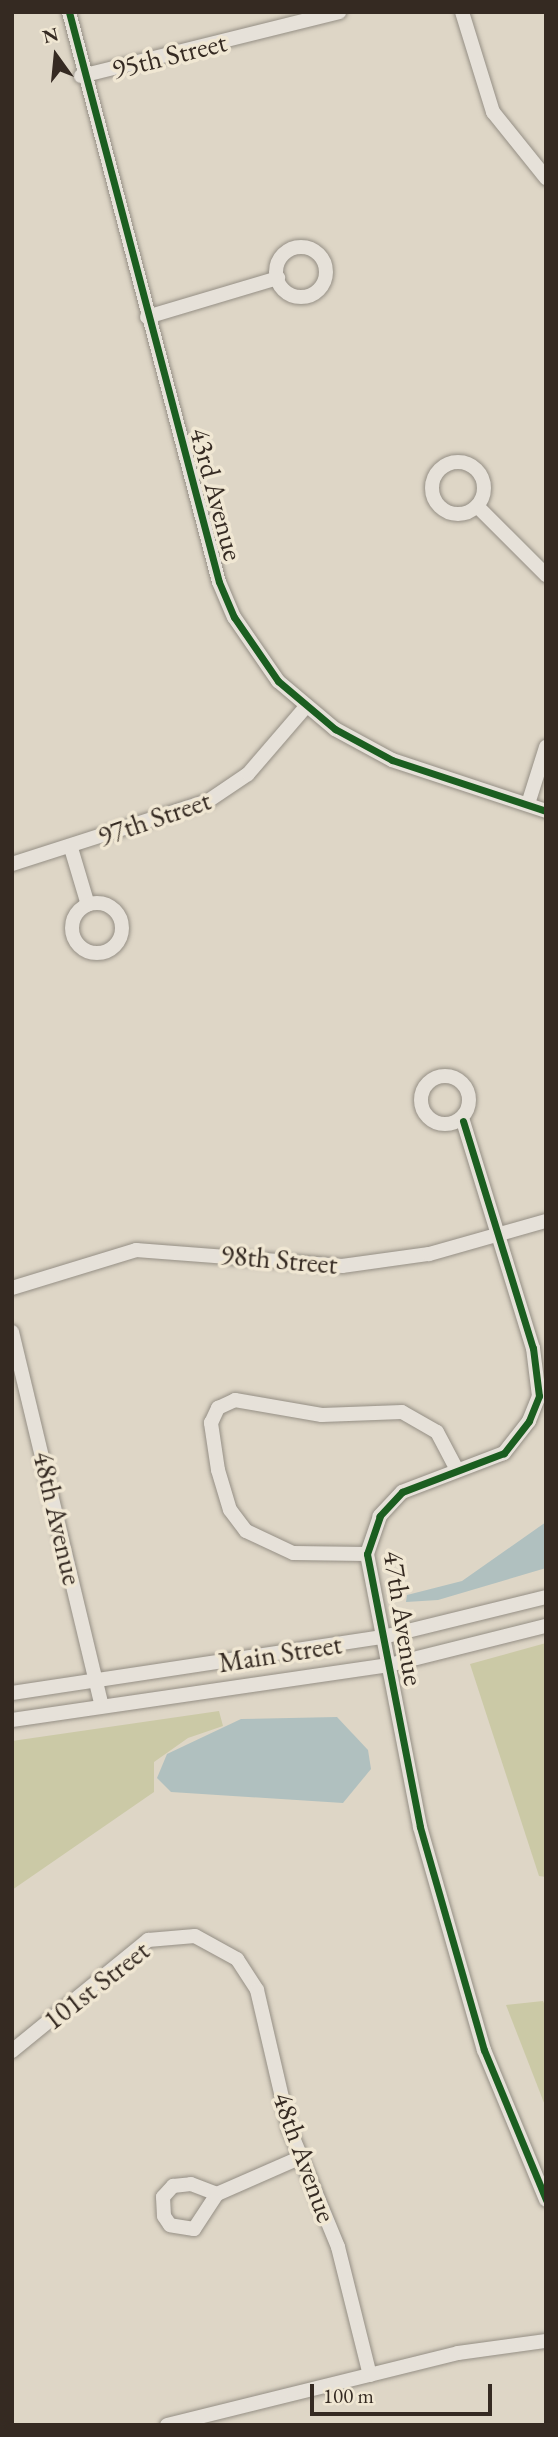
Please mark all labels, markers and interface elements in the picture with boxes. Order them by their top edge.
north arrow [21,21,91,91]
text: N [40,21,61,49]
street label: 95th Street [108,25,230,85]
street label: 43rd Avenue [183,424,251,564]
street label: 97th Street [93,783,215,853]
street label: 98th Street [219,1237,339,1281]
street label: 48th Avenue [26,1448,90,1588]
street label: 47th Avenue [377,1548,431,1688]
street label: Main Street [216,1627,344,1679]
street label: 101st Street [36,1933,156,2037]
street label: 48th Avenue [266,2087,344,2227]
scale bar [313,2370,495,2414]
text: 100 m [323,2382,374,2409]

